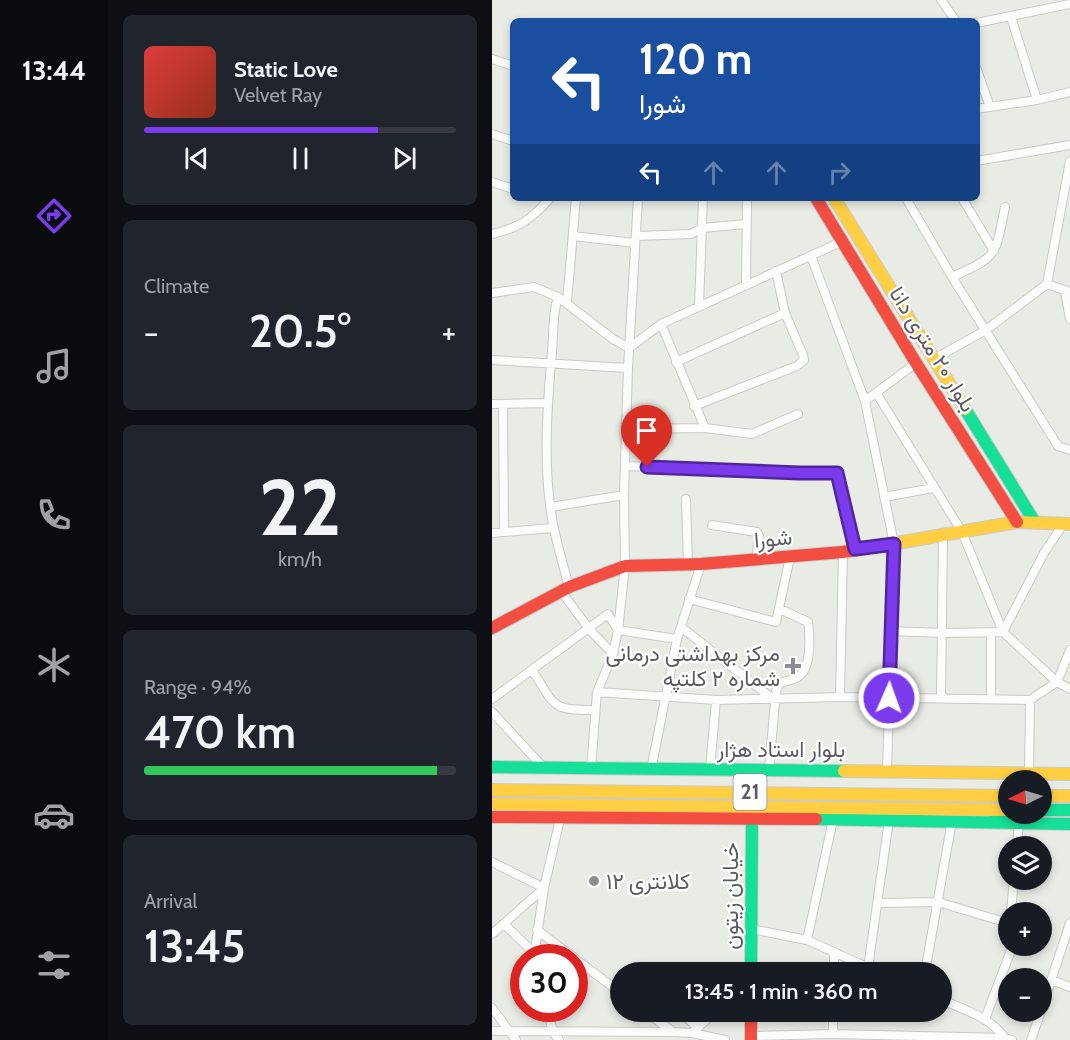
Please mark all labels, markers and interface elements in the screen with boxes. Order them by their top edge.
text: 120 m [639,33,752,85]
icon: left [540,42,618,120]
text: 13:44 [22,54,86,87]
text: Static Love [234,56,338,83]
text: Velvet Ray [234,83,322,107]
text: شورا [639,87,686,120]
icon: previous [180,142,213,175]
icon: pause [284,142,317,175]
icon: next [388,142,421,175]
icon: left [634,156,667,189]
icon: ahead [697,156,730,189]
icon: ahead [760,156,793,189]
icon: right [823,156,856,189]
icon: directions [33,195,75,237]
text: Climate [144,274,209,298]
street label: بلوار ۲۰ متری دانا [883,282,982,417]
text: 20.5° [249,304,351,358]
text: − [144,312,159,352]
text: + [441,312,456,352]
icon: music [33,345,75,387]
pin [621,405,672,467]
icon: arrive [630,414,663,447]
text: 22 [259,460,341,555]
icon: phone [33,494,75,536]
street label: شورا [753,523,793,554]
text: km/h [278,547,322,571]
place label: مرکز بهداشتی درمانی شماره ۲ کلتپه [606,640,780,693]
icon: climate [33,644,75,686]
marker: مرکز بهداشتی درمانی شماره ۲ کلتپه [784,657,802,675]
position arrow [857,666,921,730]
text: Range · 94% [144,675,252,699]
text: 470 km [144,705,296,759]
street label: بلوار استاد هژار [716,736,845,763]
north arrow [998,770,1052,824]
map controls [998,770,1052,1022]
road number: 21 [734,774,766,810]
icon: car [33,794,75,836]
button: layers [998,836,1052,890]
street label: خیابان زیتون [717,842,744,950]
place label: کلانتری ۱۲ [606,868,690,895]
marker: کلانتری ۱۲ [587,874,601,888]
text: Arrival [144,889,197,913]
button: + [998,902,1052,956]
text: 13:45 [144,919,245,973]
icon: filters [33,944,75,986]
speed limit sign: 30 [510,944,588,1022]
button: − [998,968,1052,1022]
text: 13:45 · 1 min · 360 m [685,978,877,1005]

